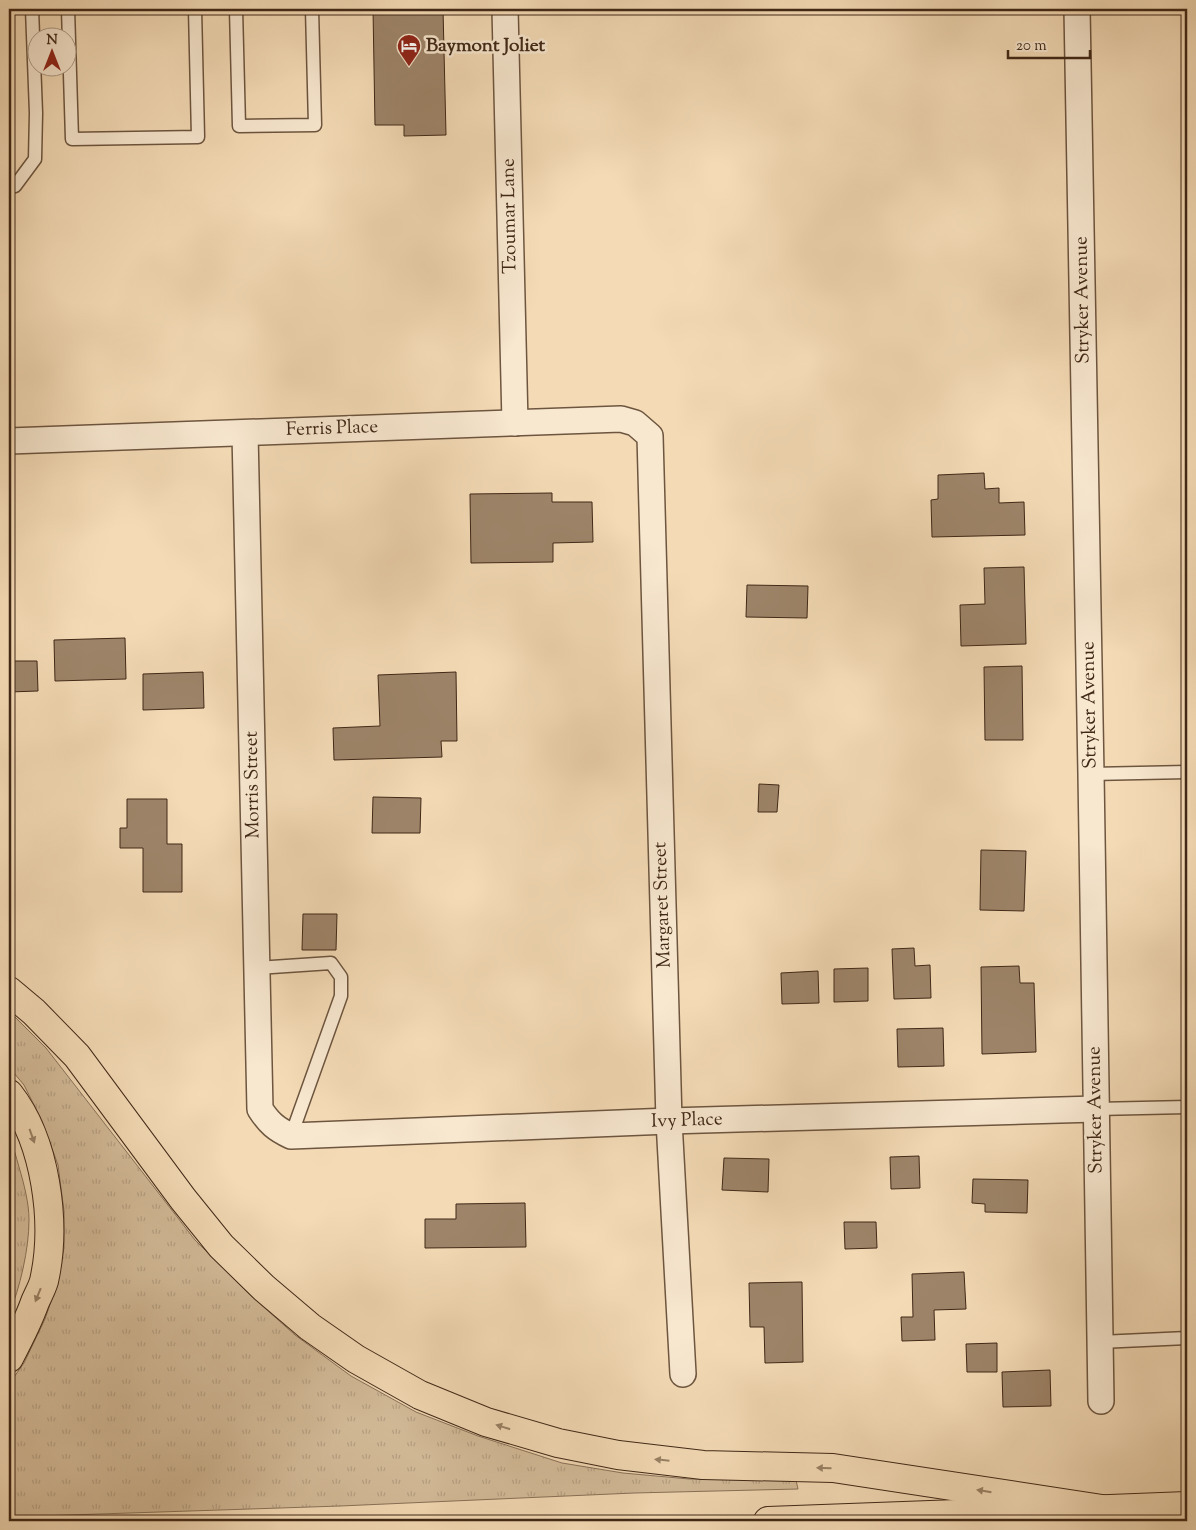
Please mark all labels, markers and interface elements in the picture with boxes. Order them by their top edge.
north arrow [28,28,78,78]
scale bar [1008,28,1091,60]
text: N [46,31,58,51]
hotel icon: Baymont Joliet [396,33,422,67]
place label: Baymont Joliet [426,33,546,60]
text: 20 m [1016,36,1047,57]
street label: Tzoumar Lane [495,158,525,274]
street label: Stryker Avenue [1068,236,1098,364]
street label: Ferris Place [285,414,379,444]
street label: Stryker Avenue [1075,641,1105,769]
street label: Morris Street [239,730,267,839]
street label: Margaret Street [647,841,679,969]
street label: Stryker Avenue [1081,1046,1111,1174]
street label: Ivy Place [651,1106,723,1136]
one-way arrow [29,1129,36,1144]
one-way arrow [34,1288,42,1303]
one-way arrow [495,1422,510,1430]
one-way arrow [653,1456,669,1464]
one-way arrow [816,1463,832,1471]
one-way arrow [976,1487,992,1495]

